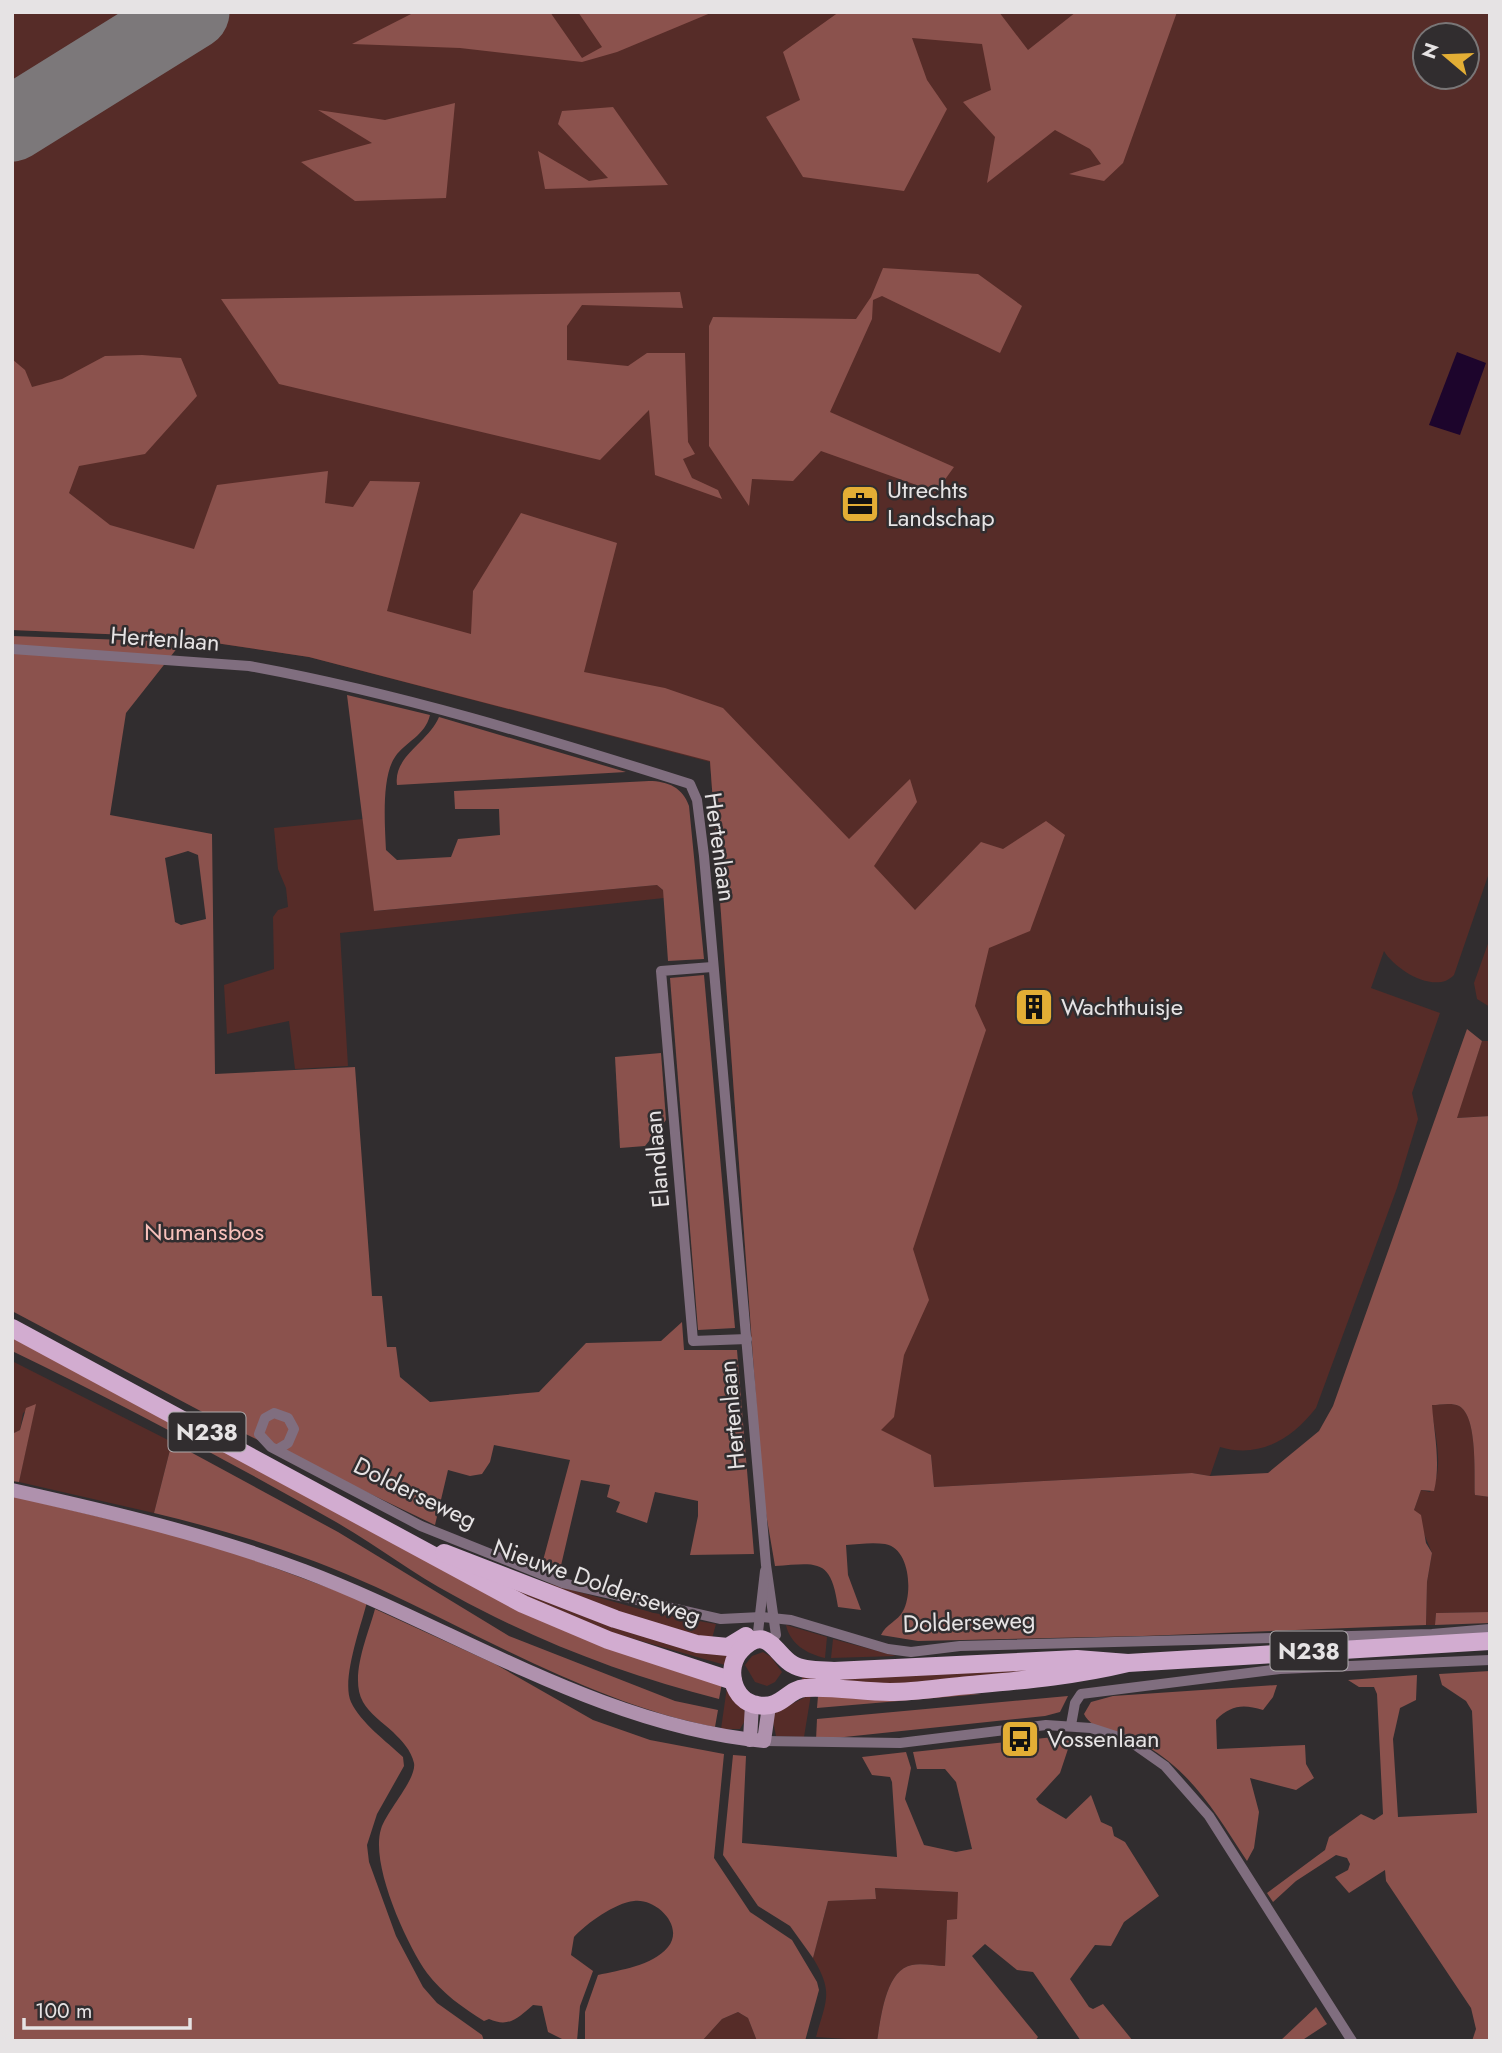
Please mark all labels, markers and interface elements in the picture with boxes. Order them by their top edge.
north arrow [1411,21,1481,91]
text: N [1415,39,1446,62]
place label: Utrechts Landschap [887,472,995,535]
office icon: Utrechts Landschap [839,483,881,525]
street label: Hertenlaan [109,617,221,660]
street label: Hertenlaan [696,790,745,904]
building icon: Wachthuisje [1013,986,1055,1028]
place label: Wachthuisje [1061,989,1183,1024]
street label: Elandlaan [635,1109,678,1209]
park label: Numansbos [144,1214,264,1249]
street label: Hertenlaan [709,1359,754,1471]
road number: N238 [168,1413,246,1452]
street label: Dolderseweg [348,1448,483,1537]
street label: Nieuwe Dolderseweg [488,1529,706,1634]
street label: Dolderseweg [902,1602,1036,1641]
road number: N238 [1270,1632,1348,1670]
bus stop icon: Vossenlaan [999,1718,1041,1760]
place label: Vossenlaan [1047,1721,1160,1756]
scale bar [24,1986,191,2030]
text: 100 m [35,1996,92,2026]

